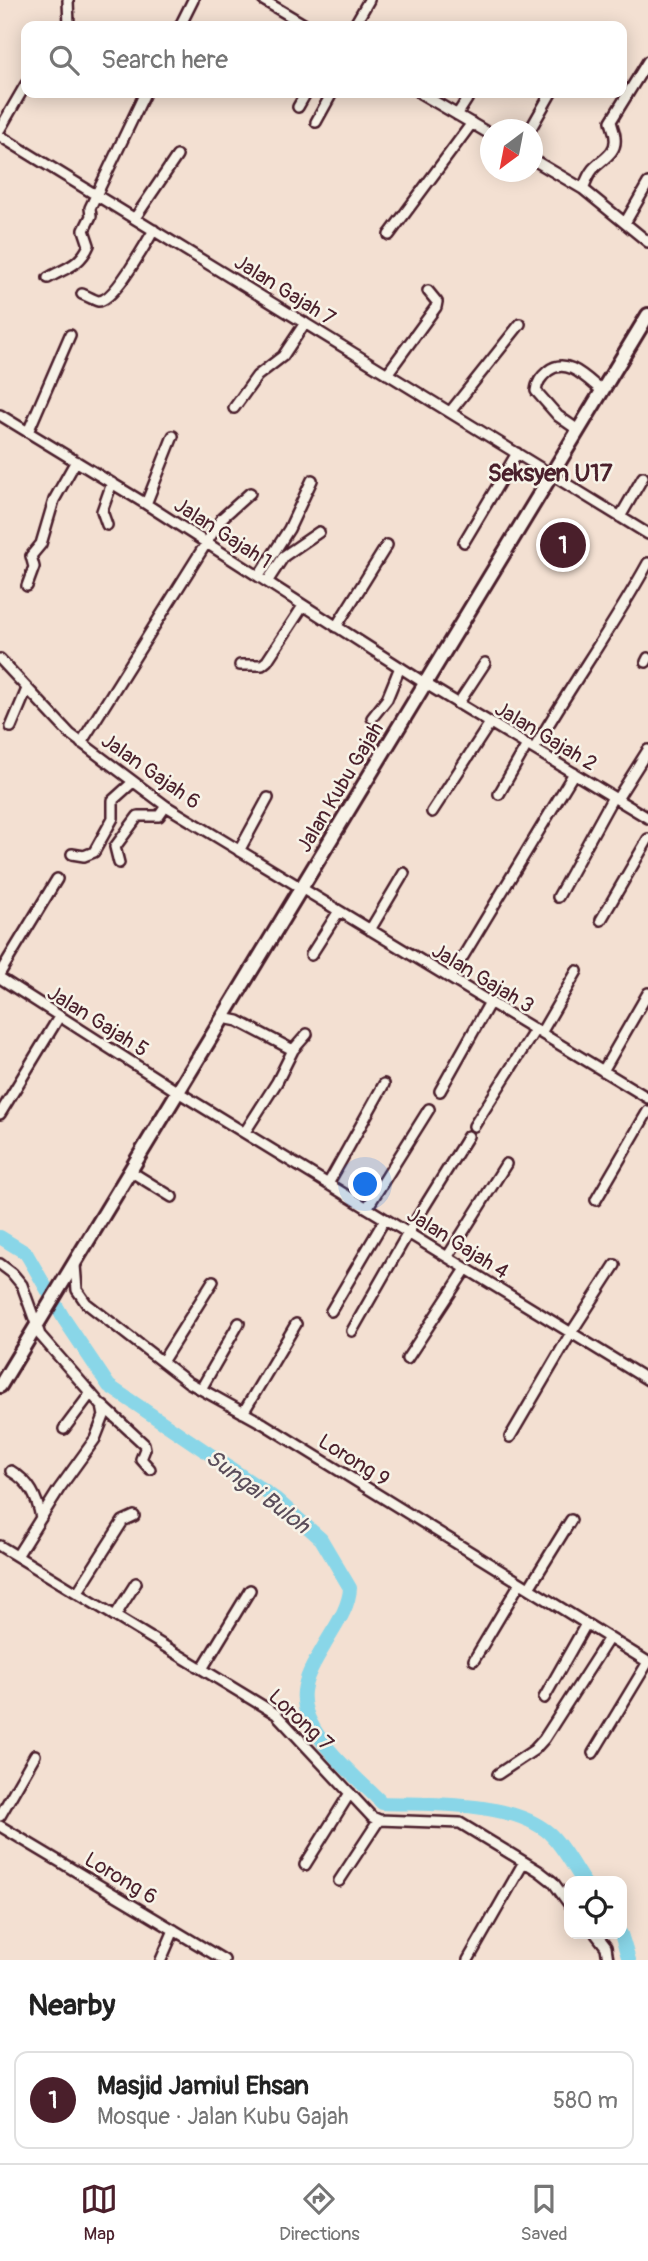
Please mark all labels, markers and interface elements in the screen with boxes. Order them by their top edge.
search box [21,21,627,98]
icon: search [45,41,83,79]
text: Search here [101,44,228,76]
north arrow [480,119,543,182]
street label: Jalan Gajah 7 [229,249,340,332]
district label: Seksyen U17 [488,459,613,488]
street label: Jalan Gajah 1 [169,492,277,575]
pin: 1 [540,519,586,571]
street label: Jalan Gajah 2 [490,695,602,778]
street label: Jalan Kubu Gajah [291,717,390,857]
street label: Jalan Gajah 6 [96,727,206,816]
street label: Jalan Gajah 3 [427,937,539,1020]
street label: Jalan Gajah 5 [42,980,153,1063]
your location [348,1167,382,1201]
street label: Jalan Gajah 4 [402,1201,514,1285]
street label: Lorong 9 [313,1428,394,1493]
water label: Sungai Buloh [200,1443,316,1541]
street label: Lorong 7 [262,1683,339,1757]
street label: Lorong 6 [79,1846,162,1911]
map controls [564,1876,627,1939]
button: locate [564,1876,627,1939]
text: Nearby [28,1987,115,2024]
text: Masjid Jamiul Ehsan [97,2070,309,2102]
text: 1 [49,2086,58,2115]
text: 580 m [553,2086,618,2115]
text: Mosque · Jalan Kubu Gajah [97,2102,348,2131]
tab: Map [80,2180,118,2246]
tab: Directions [279,2180,360,2246]
tab: Saved [520,2180,568,2246]

